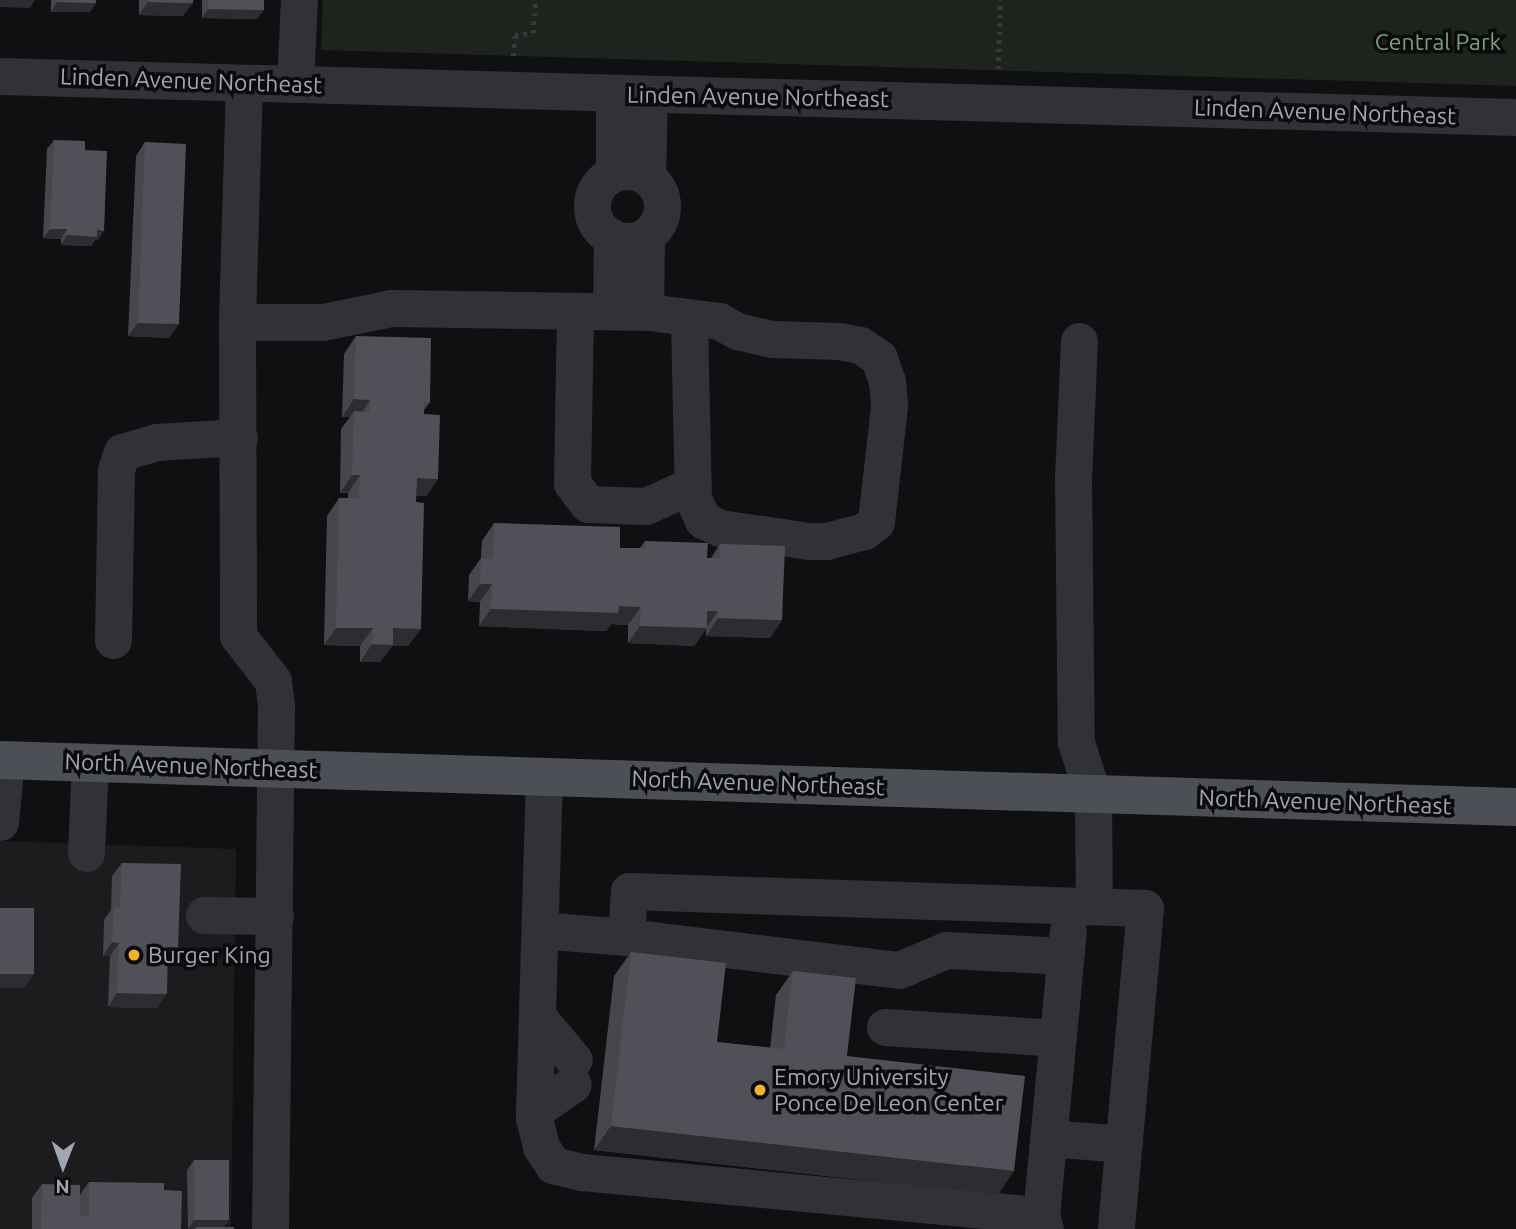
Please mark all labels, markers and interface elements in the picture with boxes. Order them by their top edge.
park label: Central Park [1375,28,1501,56]
street label: Linden Avenue Northeast [60,63,322,99]
street label: Linden Avenue Northeast [627,81,889,113]
street label: Linden Avenue Northeast [1194,94,1456,130]
street label: North Avenue Northeast [64,748,318,784]
street label: North Avenue Northeast [631,765,885,801]
street label: North Avenue Northeast [1198,784,1452,820]
place label: Burger King [148,941,271,969]
marker: Burger King [126,947,142,963]
place label: Emory University Ponce De Leon Center [774,1063,1003,1117]
marker: Emory University Ponce De Leon Center [752,1082,768,1098]
north arrow [28,1131,98,1201]
text: N [55,1176,70,1198]

